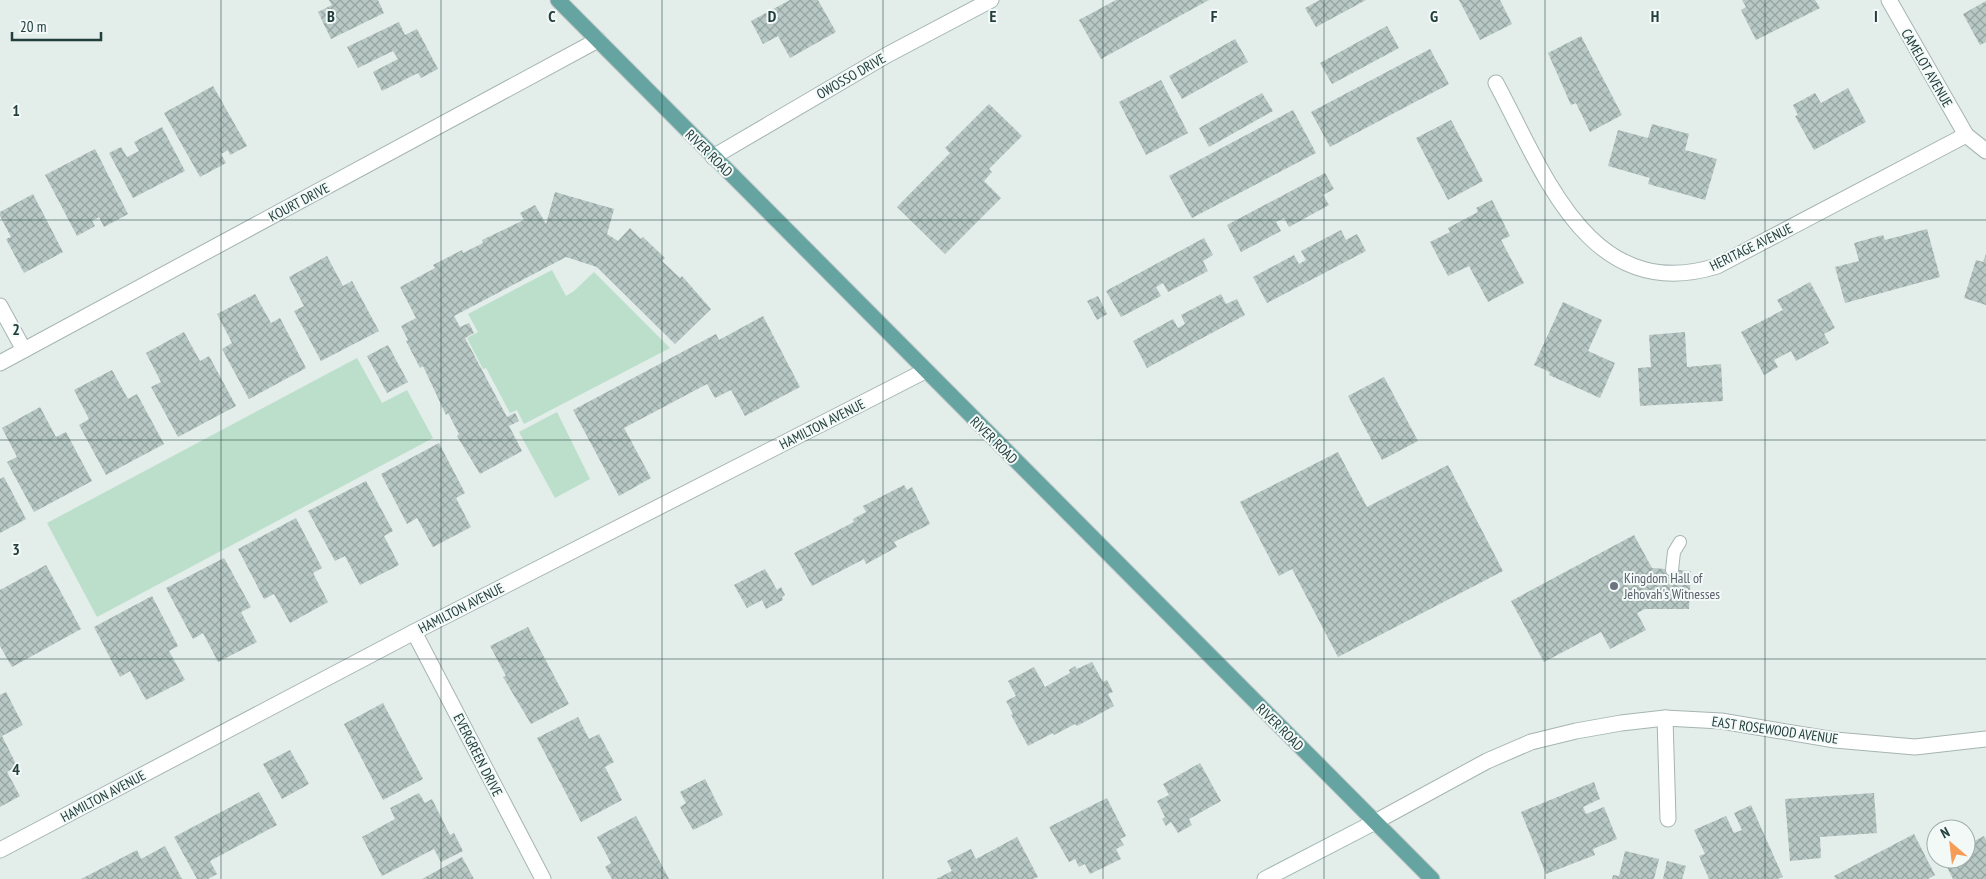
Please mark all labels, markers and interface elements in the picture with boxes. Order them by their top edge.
text: B [327,6,335,26]
text: C [548,6,556,26]
text: D [768,6,777,26]
text: E [990,6,997,26]
text: F [1211,6,1218,26]
text: G [1430,6,1438,26]
text: H [1651,6,1659,26]
text: I [1874,6,1878,26]
scale bar [12,10,101,42]
text: 20 m [20,17,46,36]
street label: CAMELOT AVENUE [1897,26,1957,110]
street label: OWOSSO DRIVE [813,49,889,103]
text: 1 [12,100,20,120]
street label: RIVER ROAD [681,125,737,181]
street label: KOURT DRIVE [266,178,332,226]
street label: HERITAGE AVENUE [1707,219,1795,275]
text: 2 [12,319,20,339]
street label: HAMILTON AVENUE [776,395,868,453]
street label: RIVER ROAD [966,412,1022,468]
text: 3 [12,539,20,559]
place label: Kingdom Hall of Jehovah's Witnesses [1623,569,1720,603]
street label: HAMILTON AVENUE [415,579,507,637]
marker: Kingdom Hall of Jehovah's Witnesses [1608,580,1620,592]
street label: RIVER ROAD [1252,699,1308,755]
street label: EVERGREEN DRIVE [449,710,507,800]
street label: EAST ROSEWOOD AVENUE [1711,712,1839,748]
text: 4 [12,759,20,779]
street label: HAMILTON AVENUE [57,766,149,826]
north arrow [1926,819,1976,869]
text: N [1937,823,1952,842]

